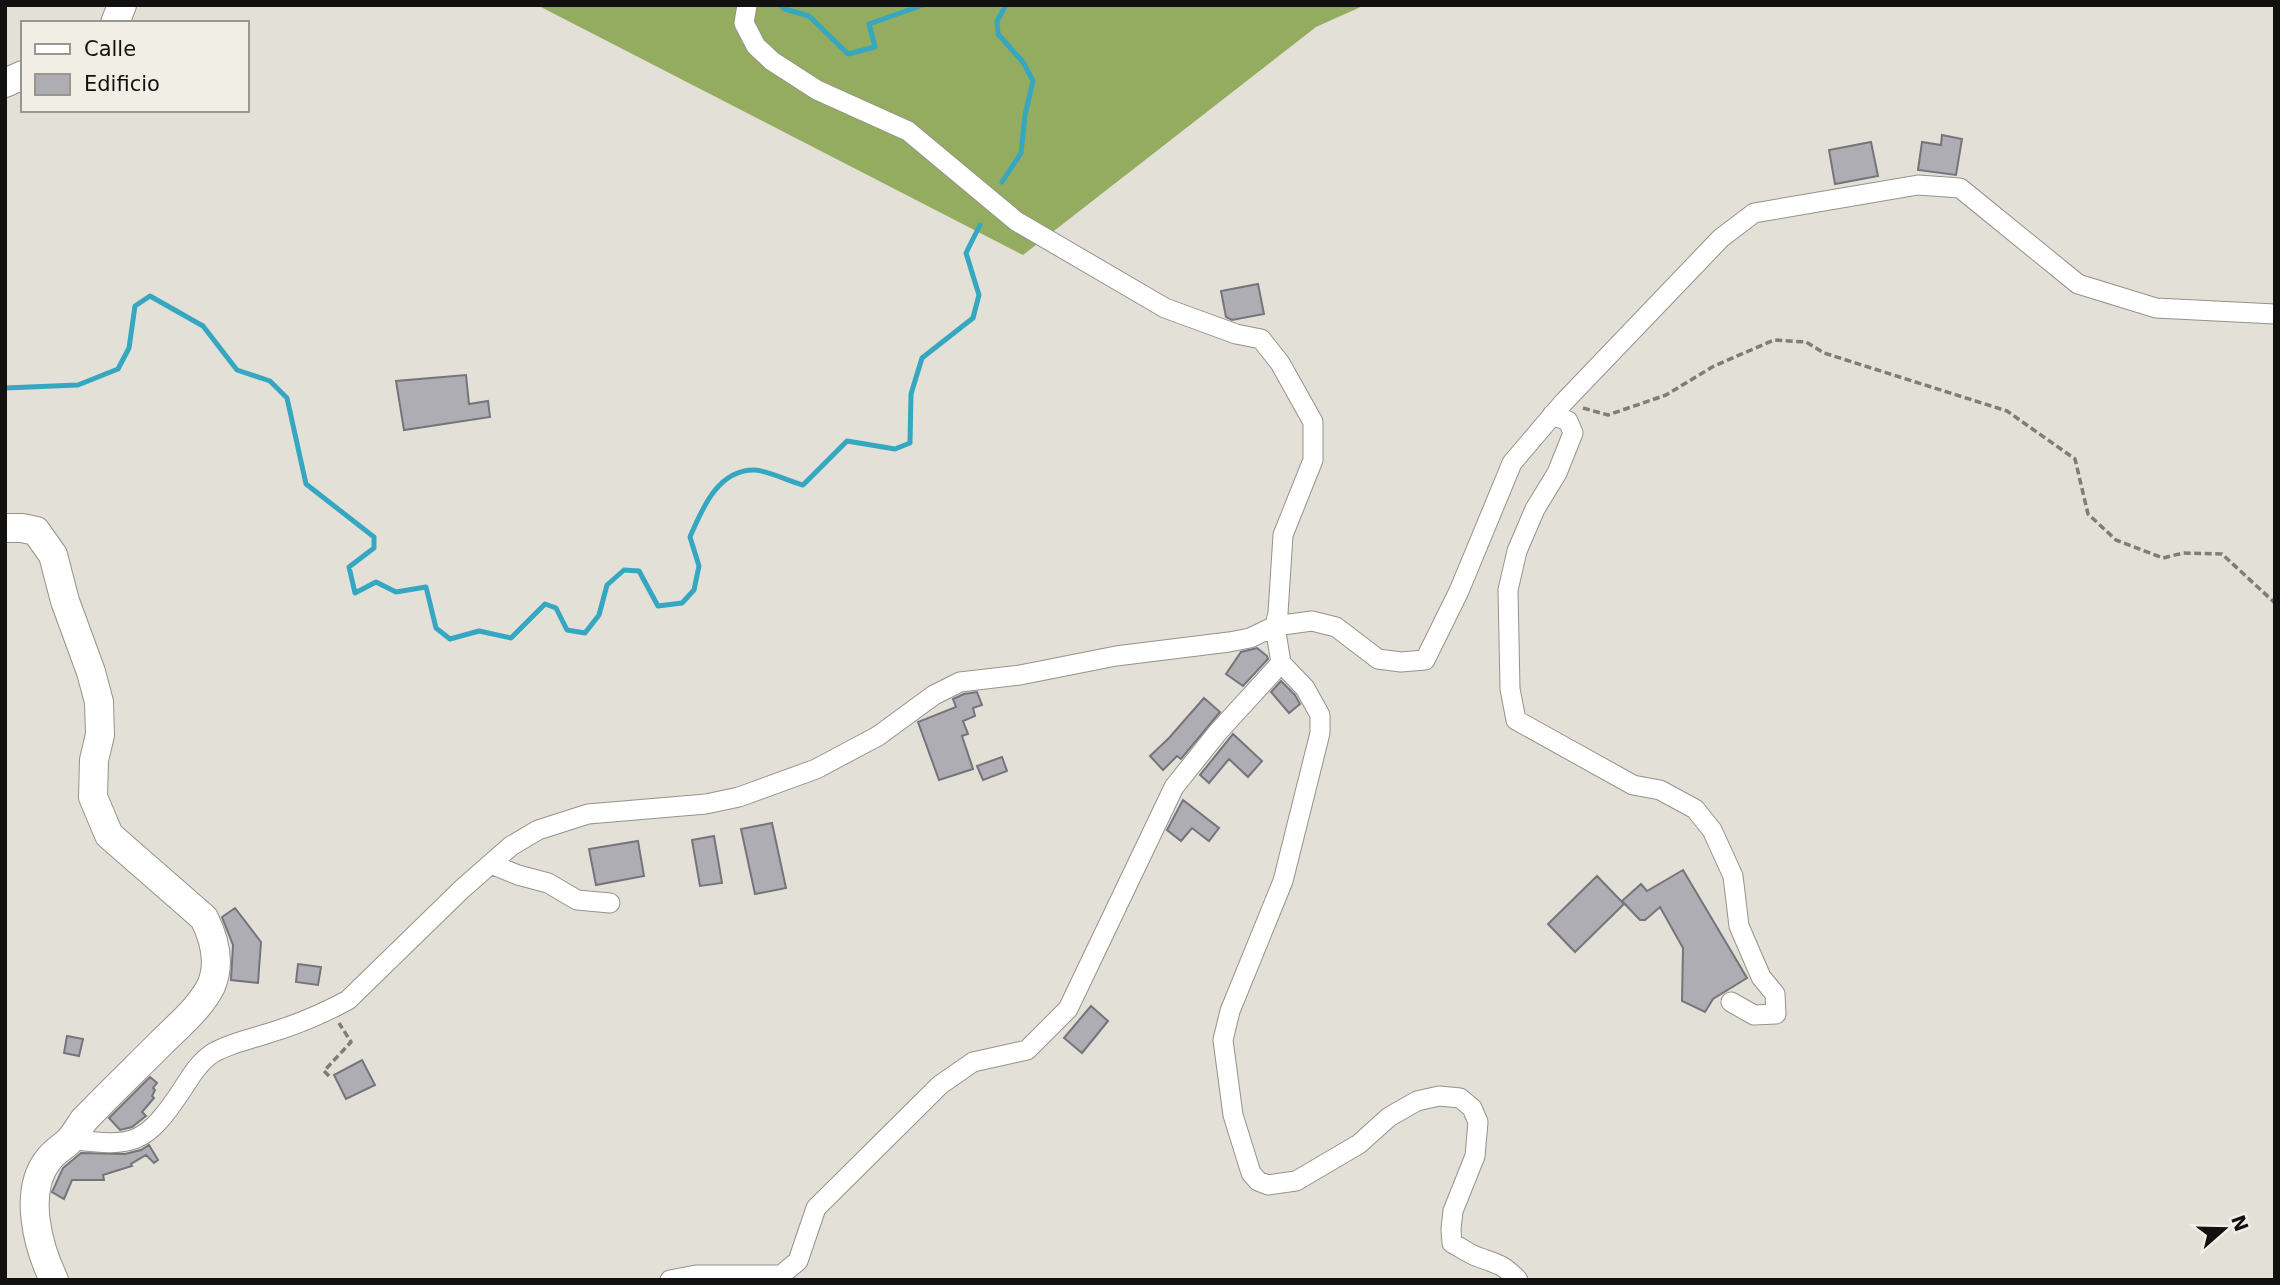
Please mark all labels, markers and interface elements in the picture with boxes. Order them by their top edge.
legend [21,21,248,112]
text: Calle [84,37,136,61]
text: Edificio [84,72,160,96]
north arrow [2189,1194,2259,1264]
text: N [2227,1212,2253,1234]

